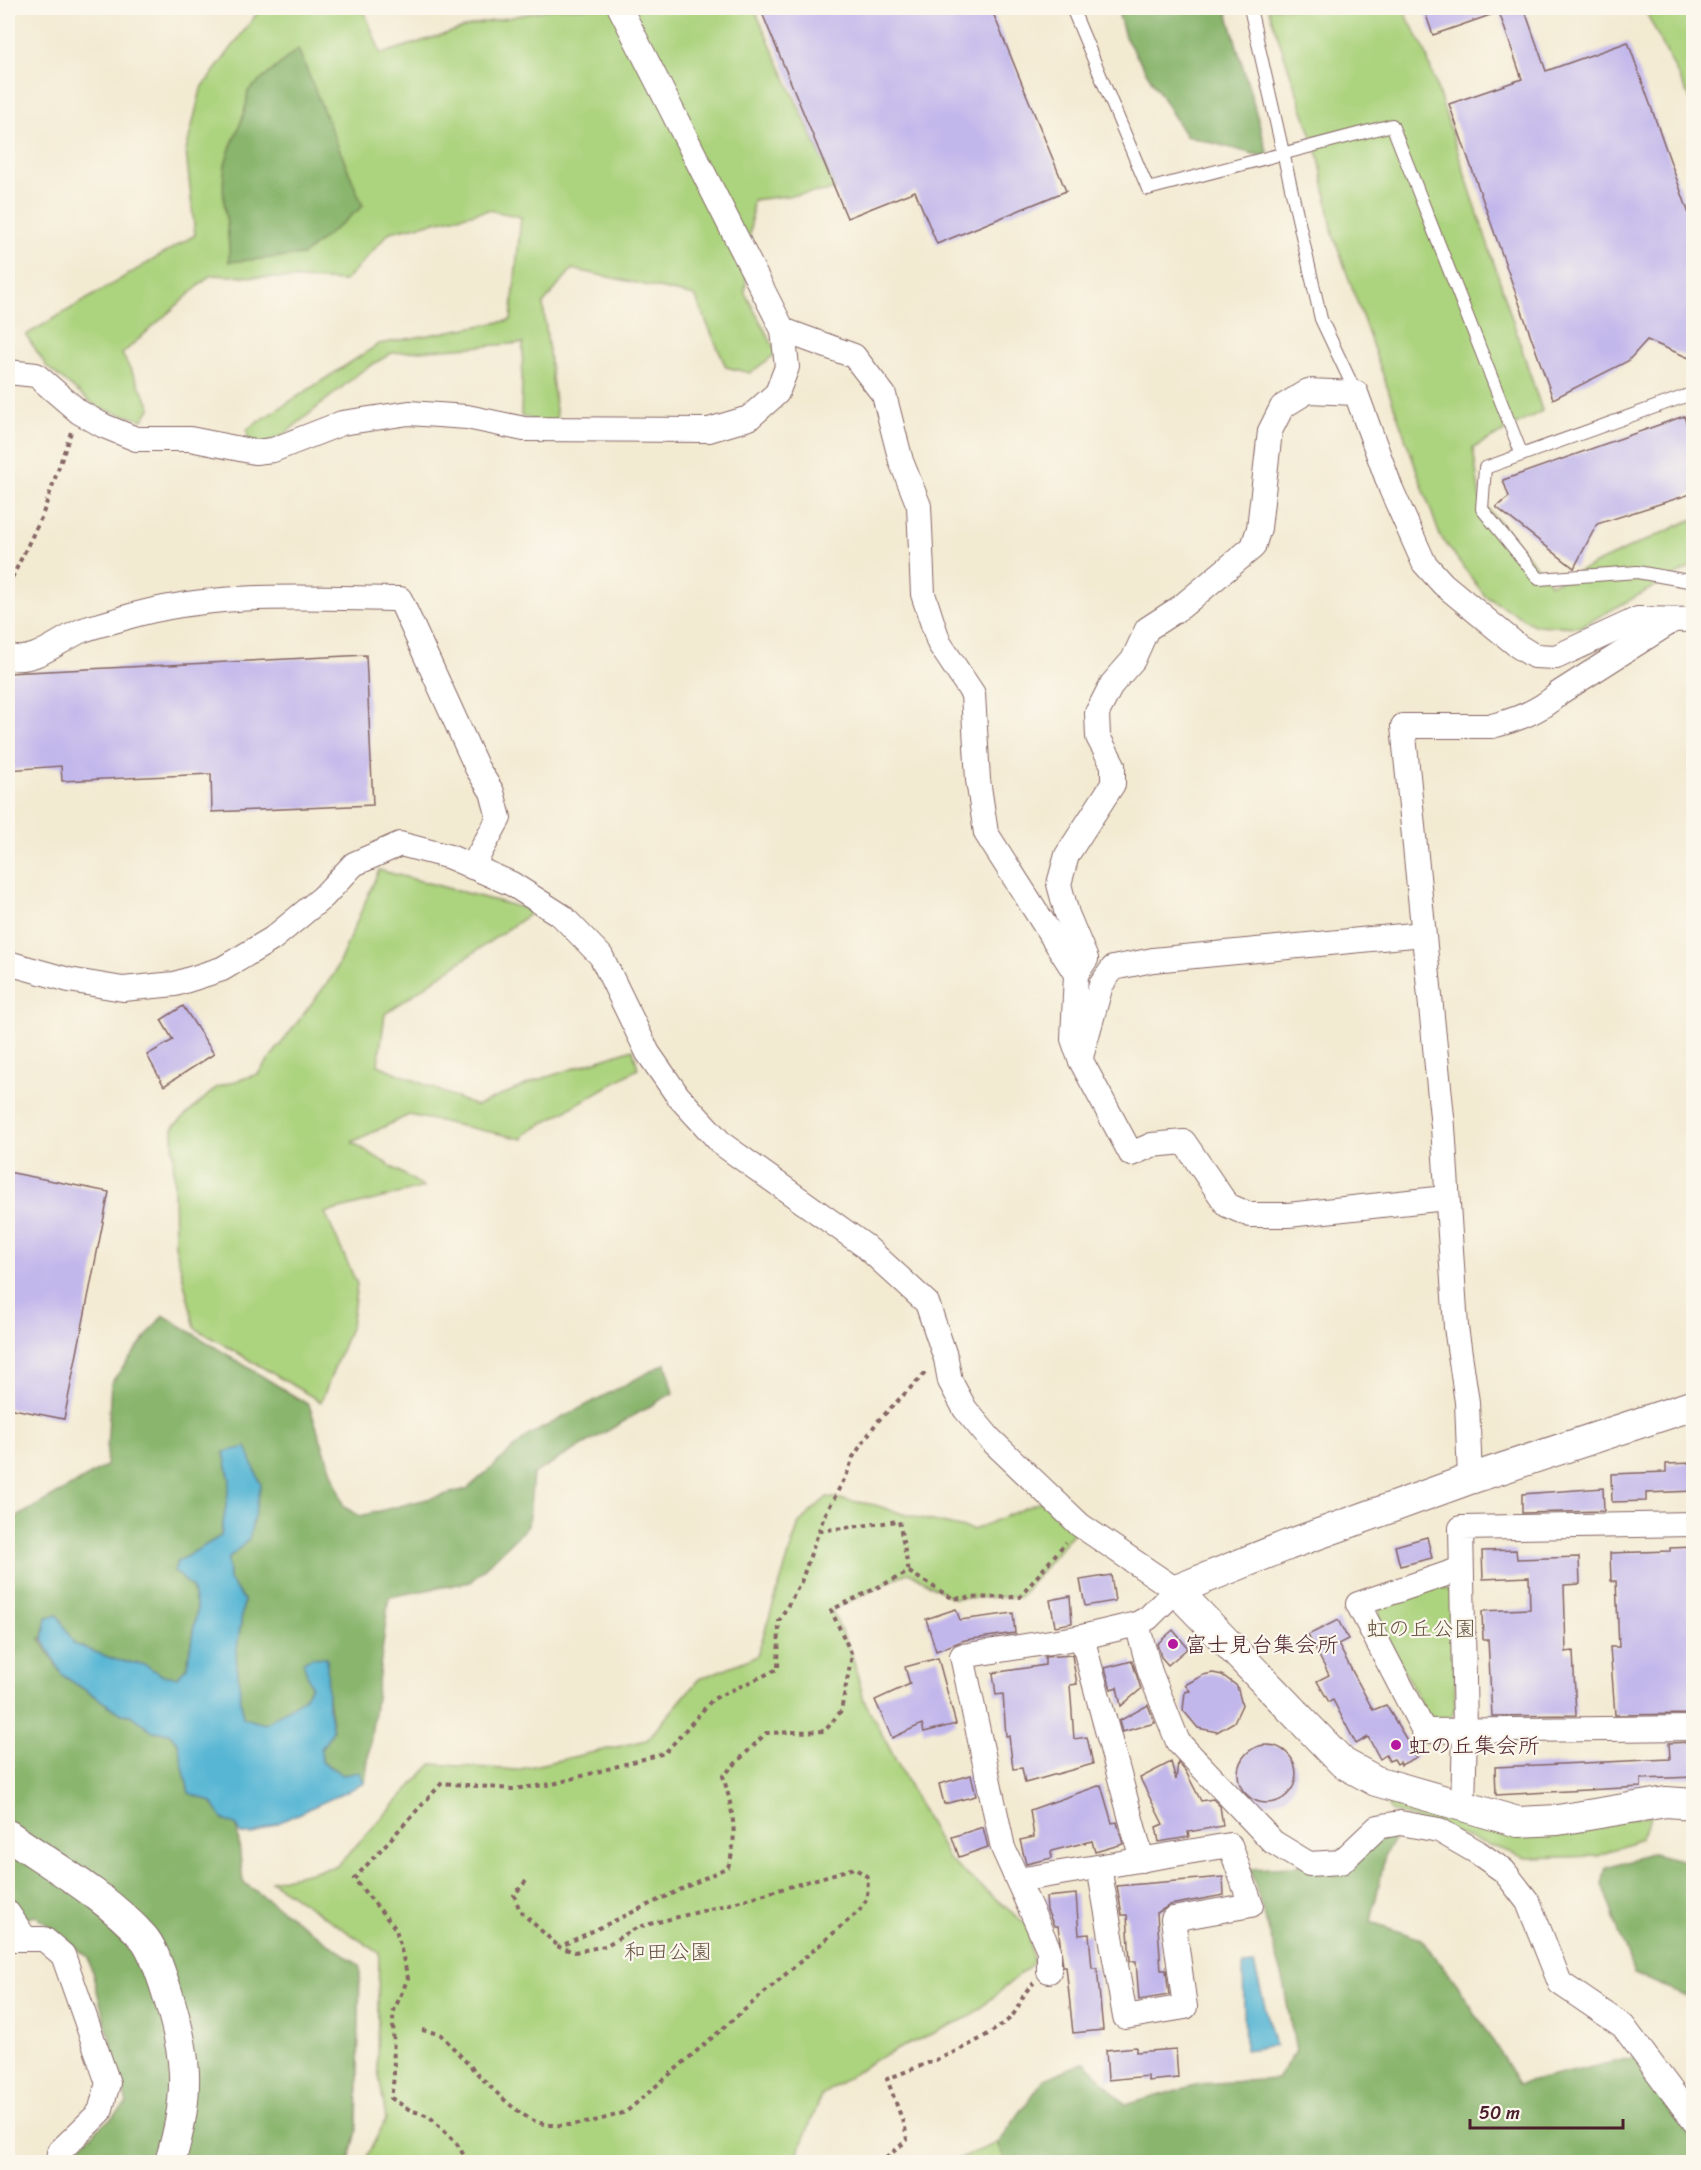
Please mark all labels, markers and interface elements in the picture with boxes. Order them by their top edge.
park label: 虹の丘公園 [1366,1609,1476,1648]
place label: 富士見台集会所 [1185,1625,1339,1664]
marker: 富士見台集会所 [1166,1637,1180,1651]
place label: 虹の丘集会所 [1408,1726,1540,1765]
marker: 虹の丘集会所 [1389,1738,1403,1752]
park label: 和田公園 [624,1932,712,1971]
scale bar [1470,2092,1623,2130]
text: 50 m [1479,2097,1520,2129]

